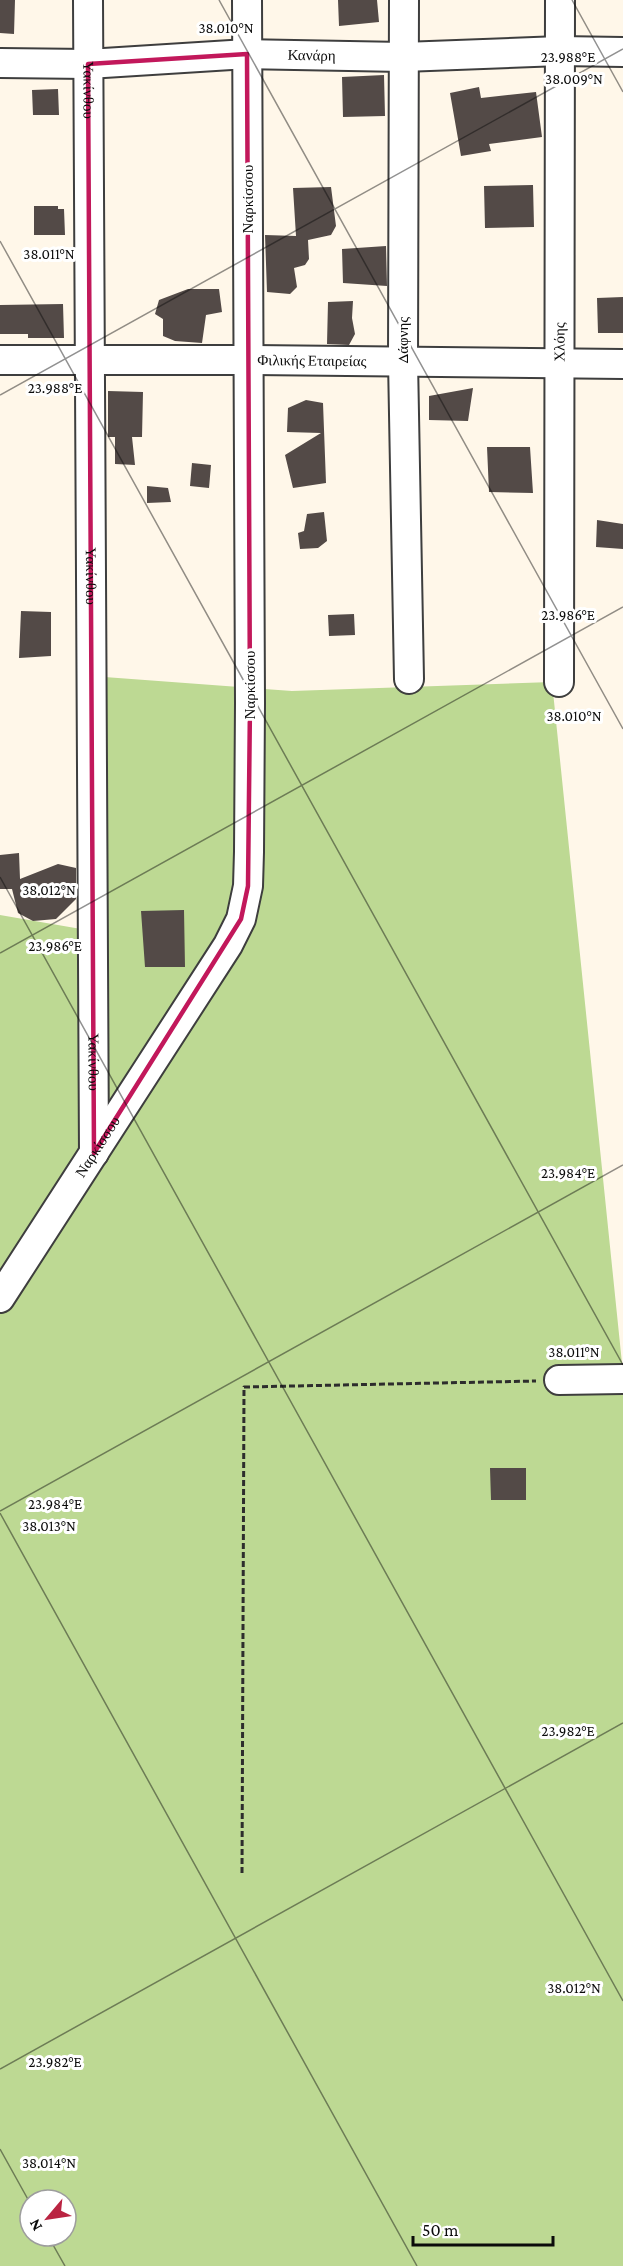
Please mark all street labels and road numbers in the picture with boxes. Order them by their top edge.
street label: Κανάρη [287,47,336,64]
street label: Υακίνθου [80,61,97,119]
street label: Ναρκίσσου [240,165,256,233]
street label: Δάφνης [395,317,411,363]
street label: Χλόης [551,322,568,362]
street label: Φιλικής Εταιρείας [257,352,367,369]
street label: Υακίνθου [83,547,99,605]
street label: Ναρκίσσου [242,651,258,719]
street label: Υακίνθου [85,1033,102,1091]
street label: Ναρκίσσου [72,1114,123,1180]

